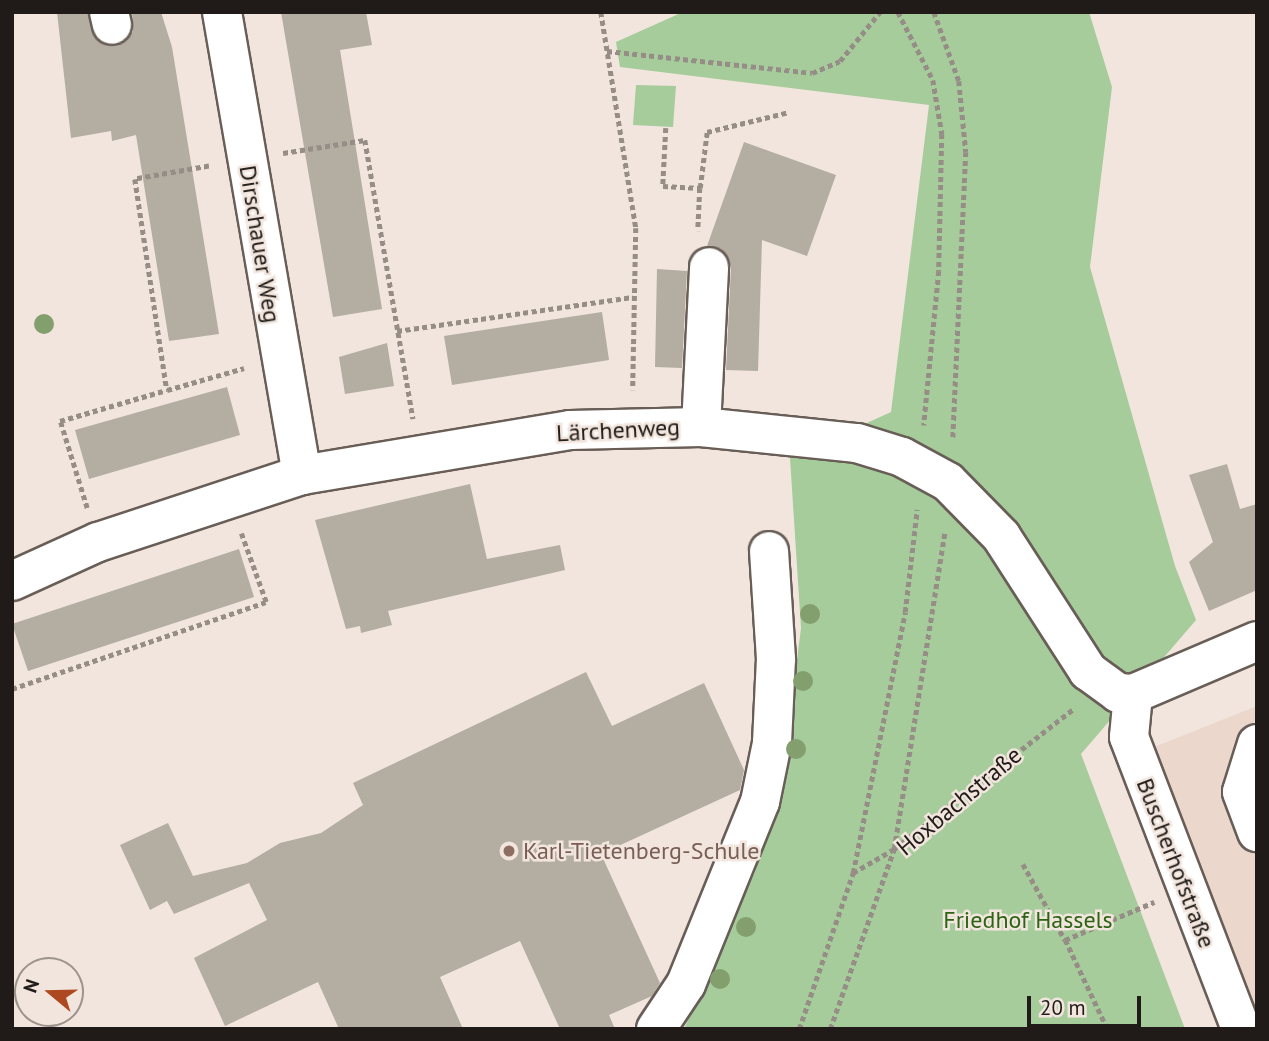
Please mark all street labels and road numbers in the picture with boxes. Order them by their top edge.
street label: Dirschauer Weg [233,163,287,325]
street label: Lärchenweg [555,412,681,448]
street label: Hoxbachstraße [891,740,1027,862]
street label: Buscherhofstraße [1130,774,1222,952]

